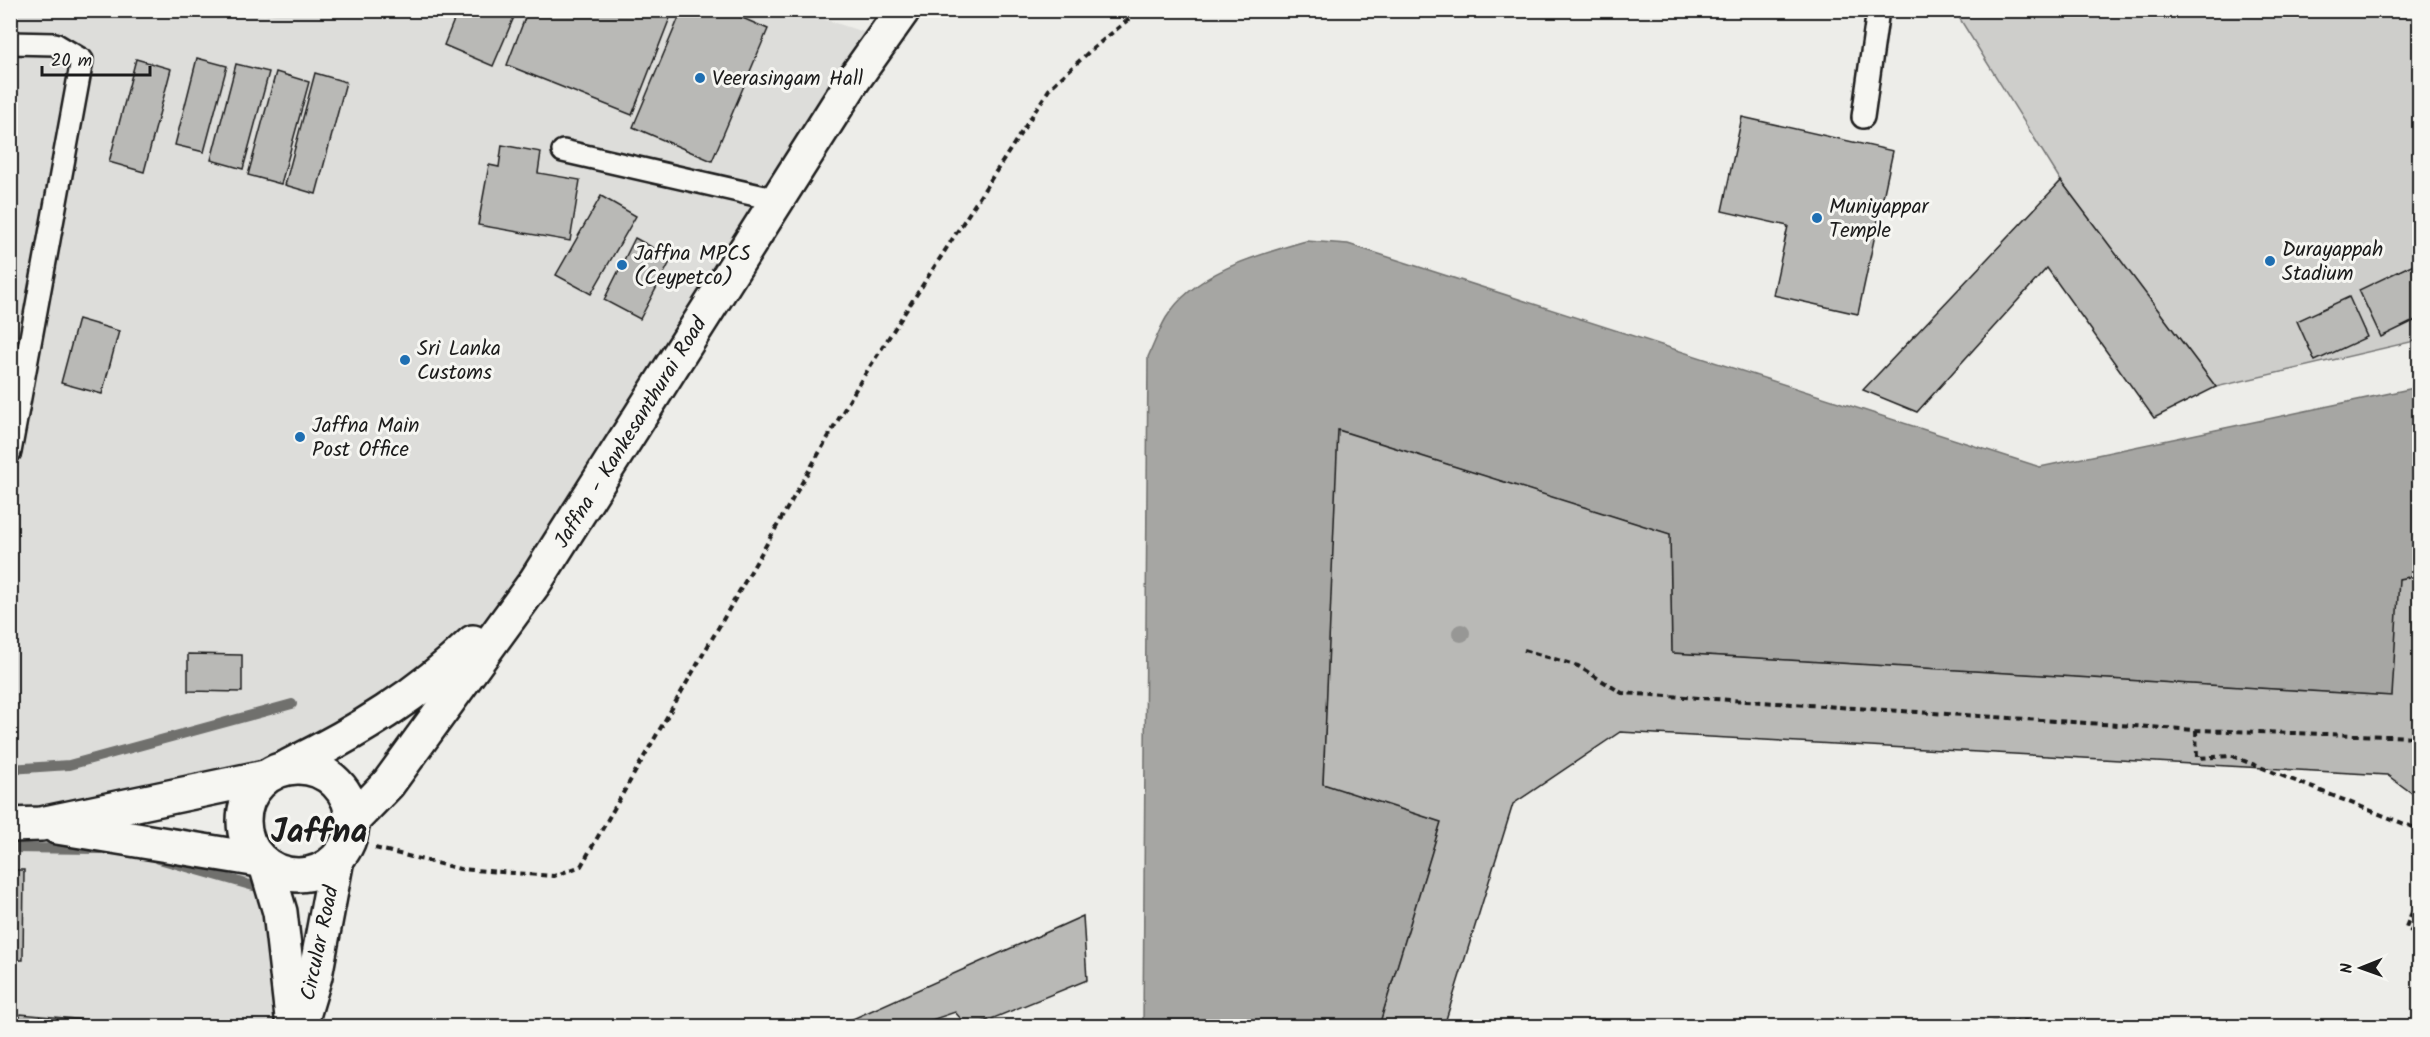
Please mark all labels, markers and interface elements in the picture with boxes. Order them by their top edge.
scale bar [42,39,150,77]
text: 20 m [51,47,92,76]
place label: Veerasingam Hall [712,63,863,96]
marker: Veerasingam Hall [693,71,707,85]
place label: Muniyappar Temple [1829,191,1929,248]
marker: Muniyappar Temple [1810,211,1824,225]
place label: Durayappah Stadium [2282,234,2383,291]
place label: Jaffna MPCS (Ceypetco) [634,238,751,295]
marker: Durayappah Stadium [2263,254,2277,268]
marker: Jaffna MPCS (Ceypetco) [615,258,629,272]
street label: Jaffna - Kankesanthurai Road [546,310,716,555]
place label: Sri Lanka Customs [417,333,501,390]
marker: Sri Lanka Customs [398,353,412,367]
place label: Jaffna Main Post Office [312,410,420,467]
marker: Jaffna Main Post Office [293,430,307,444]
district label: Jaffna [271,807,367,860]
street label: Circular Road [292,882,349,1004]
north arrow [2331,938,2391,998]
text: N [2335,963,2360,974]

